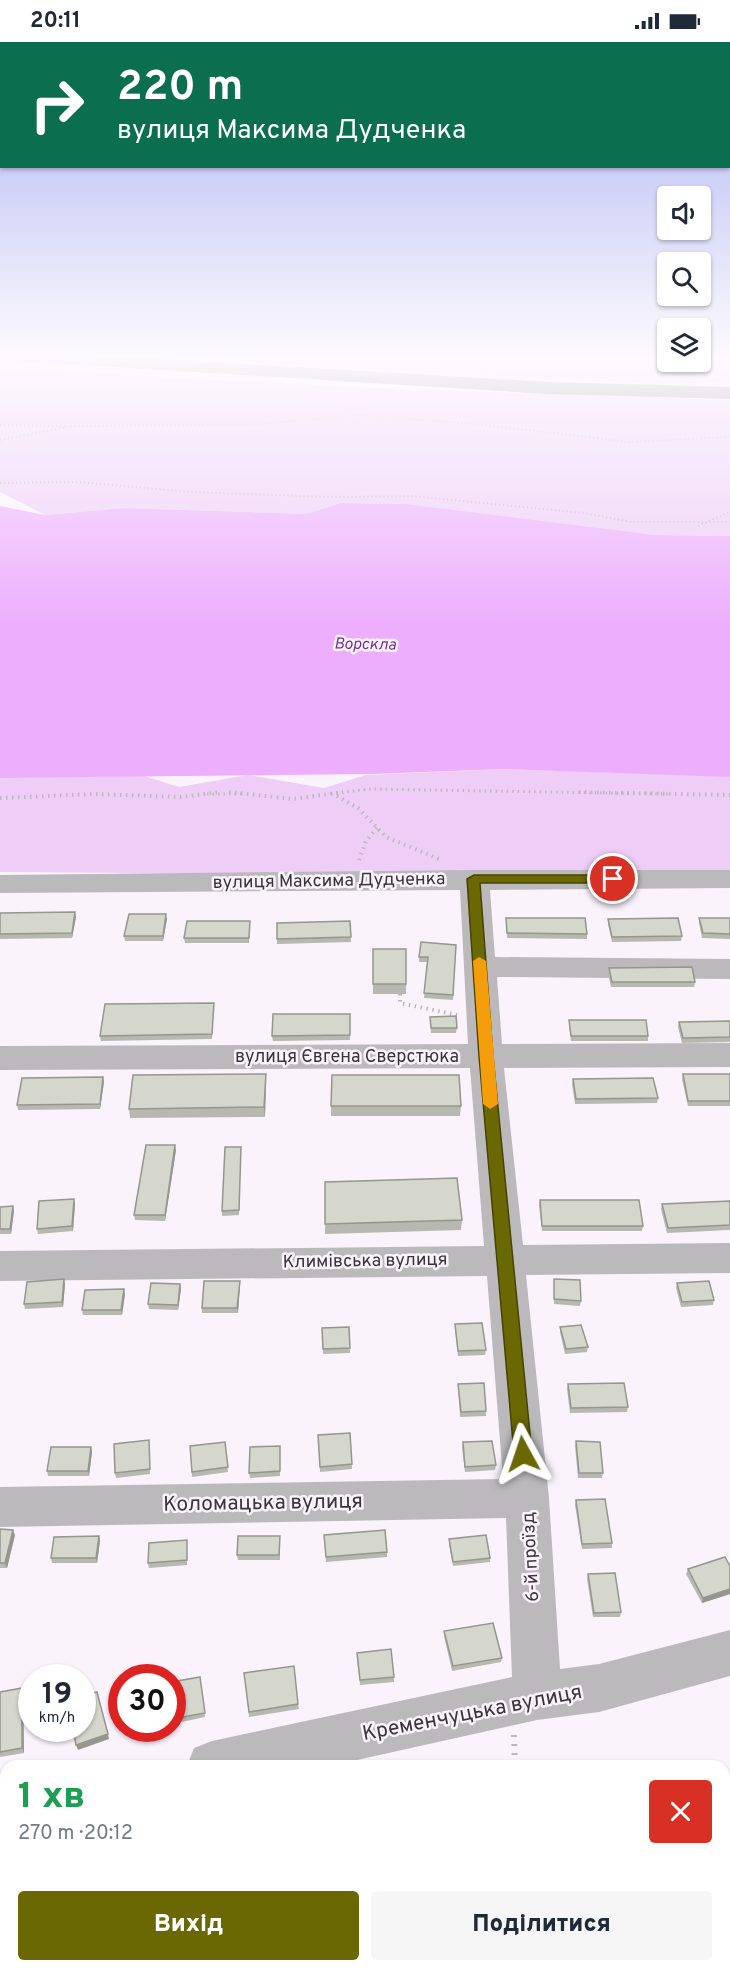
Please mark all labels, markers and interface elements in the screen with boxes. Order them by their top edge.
text: 20:11 [30,8,81,35]
text: 220 m [117,62,243,115]
icon: right [18,66,96,144]
text: вулиця Максима Дудченка [117,114,466,148]
map controls [657,186,711,372]
button: sound [657,186,711,240]
button: search [657,252,711,306]
button: layers [657,318,711,372]
water label: Ворскла [334,634,397,656]
pin [587,853,638,904]
icon: arrive [596,862,629,895]
street label: вулиця Максима Дудченка [212,868,446,895]
street label: вулиця Євгена Сверстюка [235,1046,459,1069]
street label: Климівська вулиця [282,1249,448,1274]
position arrow [491,1422,555,1486]
street label: Коломацька вулиця [163,1488,363,1519]
street label: 6-й проїзд [518,1511,545,1602]
speed limit sign: 30 [108,1664,186,1742]
text: 19 [42,1677,72,1714]
street label: Кременчуцька вулиця [360,1679,584,1748]
text: km/h [39,1709,75,1728]
text: 1 хв [18,1775,85,1821]
button: close [649,1780,712,1843]
text: 270 m · 20:12 [18,1821,133,1847]
button: Вихід [18,1891,359,1960]
button: Поділитися [371,1891,712,1960]

